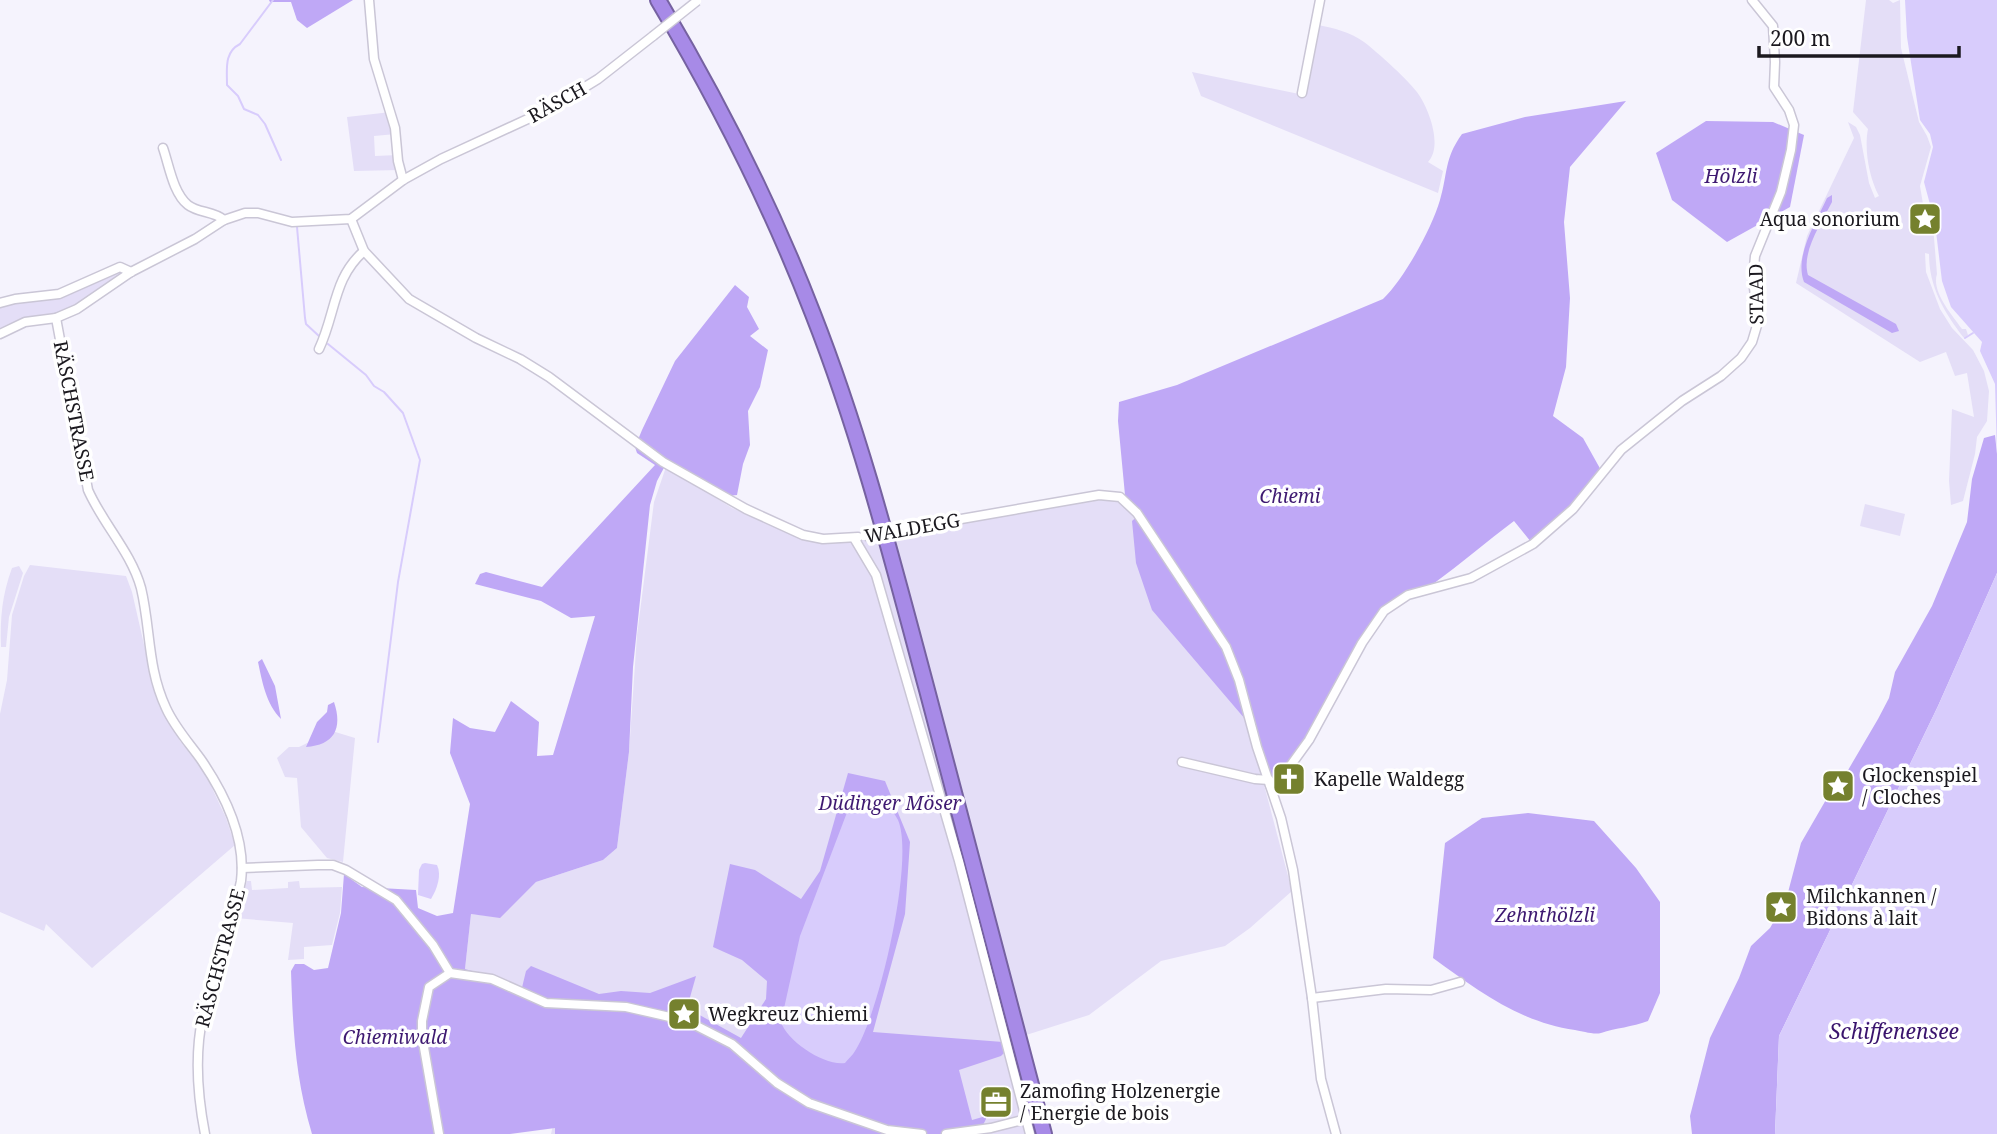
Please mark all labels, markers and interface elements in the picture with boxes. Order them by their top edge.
scale bar [1759,14,1958,58]
text: 200 m [1770,24,1831,52]
street label: RÄSCH [523,75,591,129]
park label: Hölzli [1703,163,1758,189]
place icon: Aqua sonorium [1906,200,1944,238]
place label: Aqua sonorium [1760,206,1900,232]
street label: STAAD [1742,263,1770,325]
street label: RÄSCHSTRASSE [48,338,100,484]
park label: Chiemi [1259,483,1321,509]
street label: WALDEGG [862,507,962,549]
church icon: Kapelle Waldegg [1270,760,1308,798]
place label: Glockenspiel / Cloches [1862,762,1977,810]
place label: Kapelle Waldegg [1314,766,1464,792]
place icon: Glockenspiel / Cloches [1819,767,1857,805]
park label: Düdinger Möser [818,790,962,816]
place label: Milchkannen / Bidons à lait [1806,883,1937,931]
street label: RÄSCHSTRASSE [189,885,251,1030]
place icon: Milchkannen / Bidons à lait [1762,888,1800,926]
park label: Zehnthölzli [1494,902,1595,928]
place icon: Wegkreuz Chiemi [665,995,703,1033]
place label: Wegkreuz Chiemi [708,1001,868,1027]
water label: Schiffenensee [1829,1017,1959,1045]
park label: Chiemiwald [343,1024,448,1050]
place label: Zamofing Holzenergie / Energie de bois [1020,1078,1221,1126]
office icon: Zamofing Holzenergie / Energie de bois [977,1083,1015,1121]

